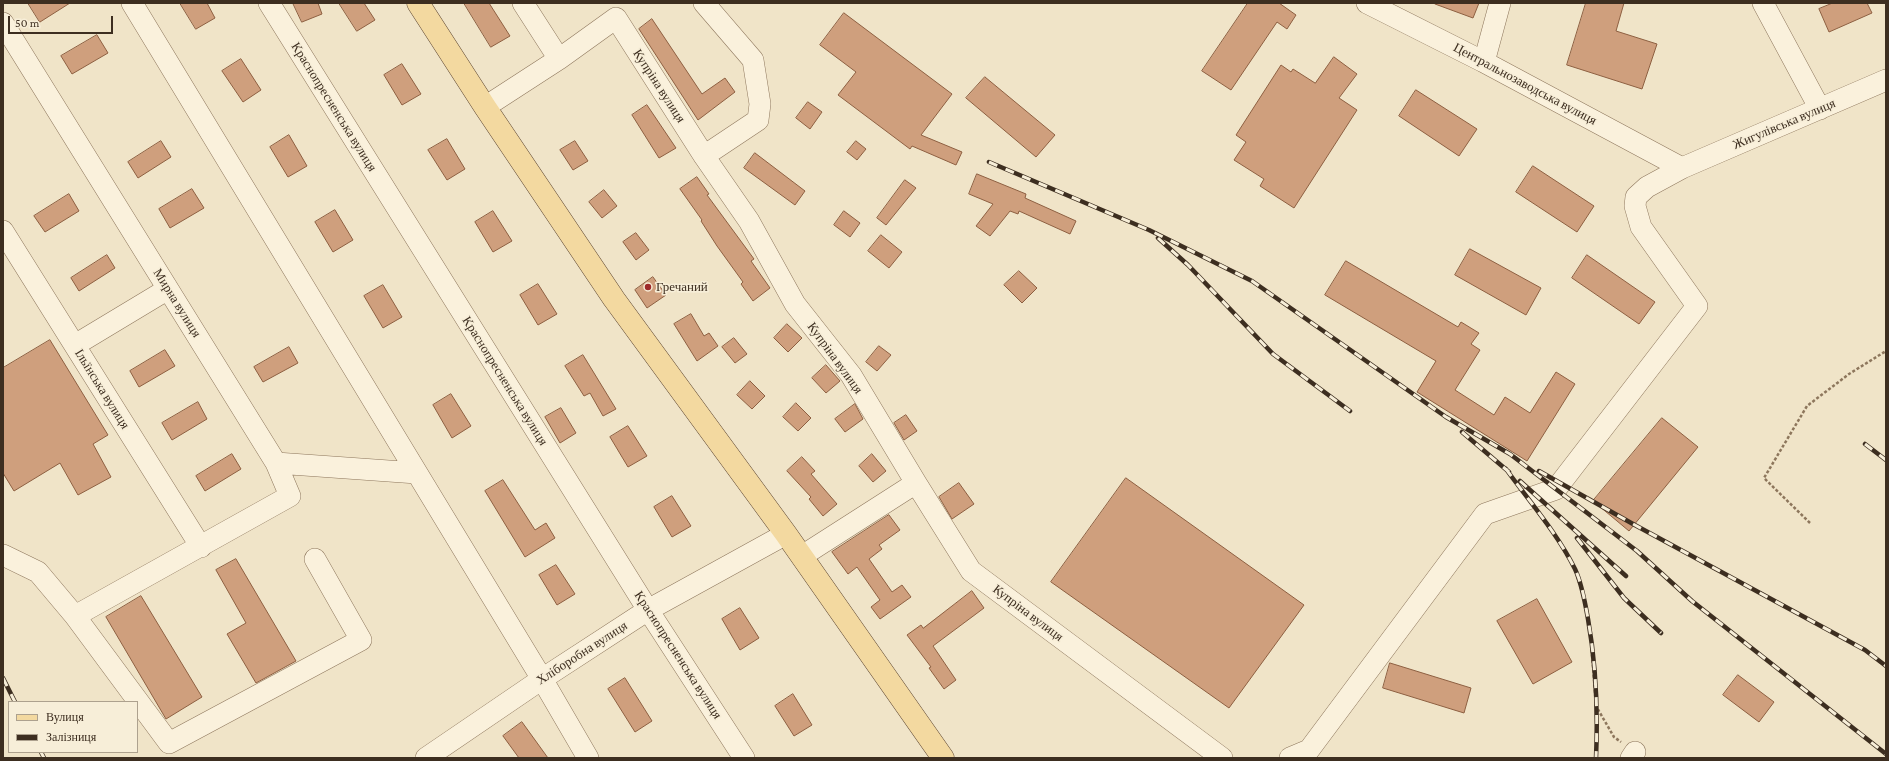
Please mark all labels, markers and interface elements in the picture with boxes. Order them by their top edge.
scale bar [10,8,115,34]
text: 50 m [15,16,39,30]
street label: Краснопресненська вулиця [288,40,380,174]
street label: Центральнозаводська вулиця [1451,40,1599,128]
street label: Купріна вулиця [629,46,689,126]
street label: Жигулівська вулиця [1730,95,1838,153]
street label: Мирна вулиця [150,266,204,340]
place label: Гречаний [656,279,708,295]
marker: Гречаний [643,282,653,292]
street label: Краснопресненська вулиця [459,314,551,448]
street label: Купріна вулиця [804,319,866,397]
street label: Ільїнська вулиця [71,346,133,432]
street label: Купріна вулиця [990,581,1066,645]
street label: Краснопресненська вулиця [631,588,725,722]
street label: Хліборобна вулиця [534,618,630,688]
legend [8,701,138,753]
text: Вулиця [46,710,84,724]
text: Залізниця [46,730,96,744]

